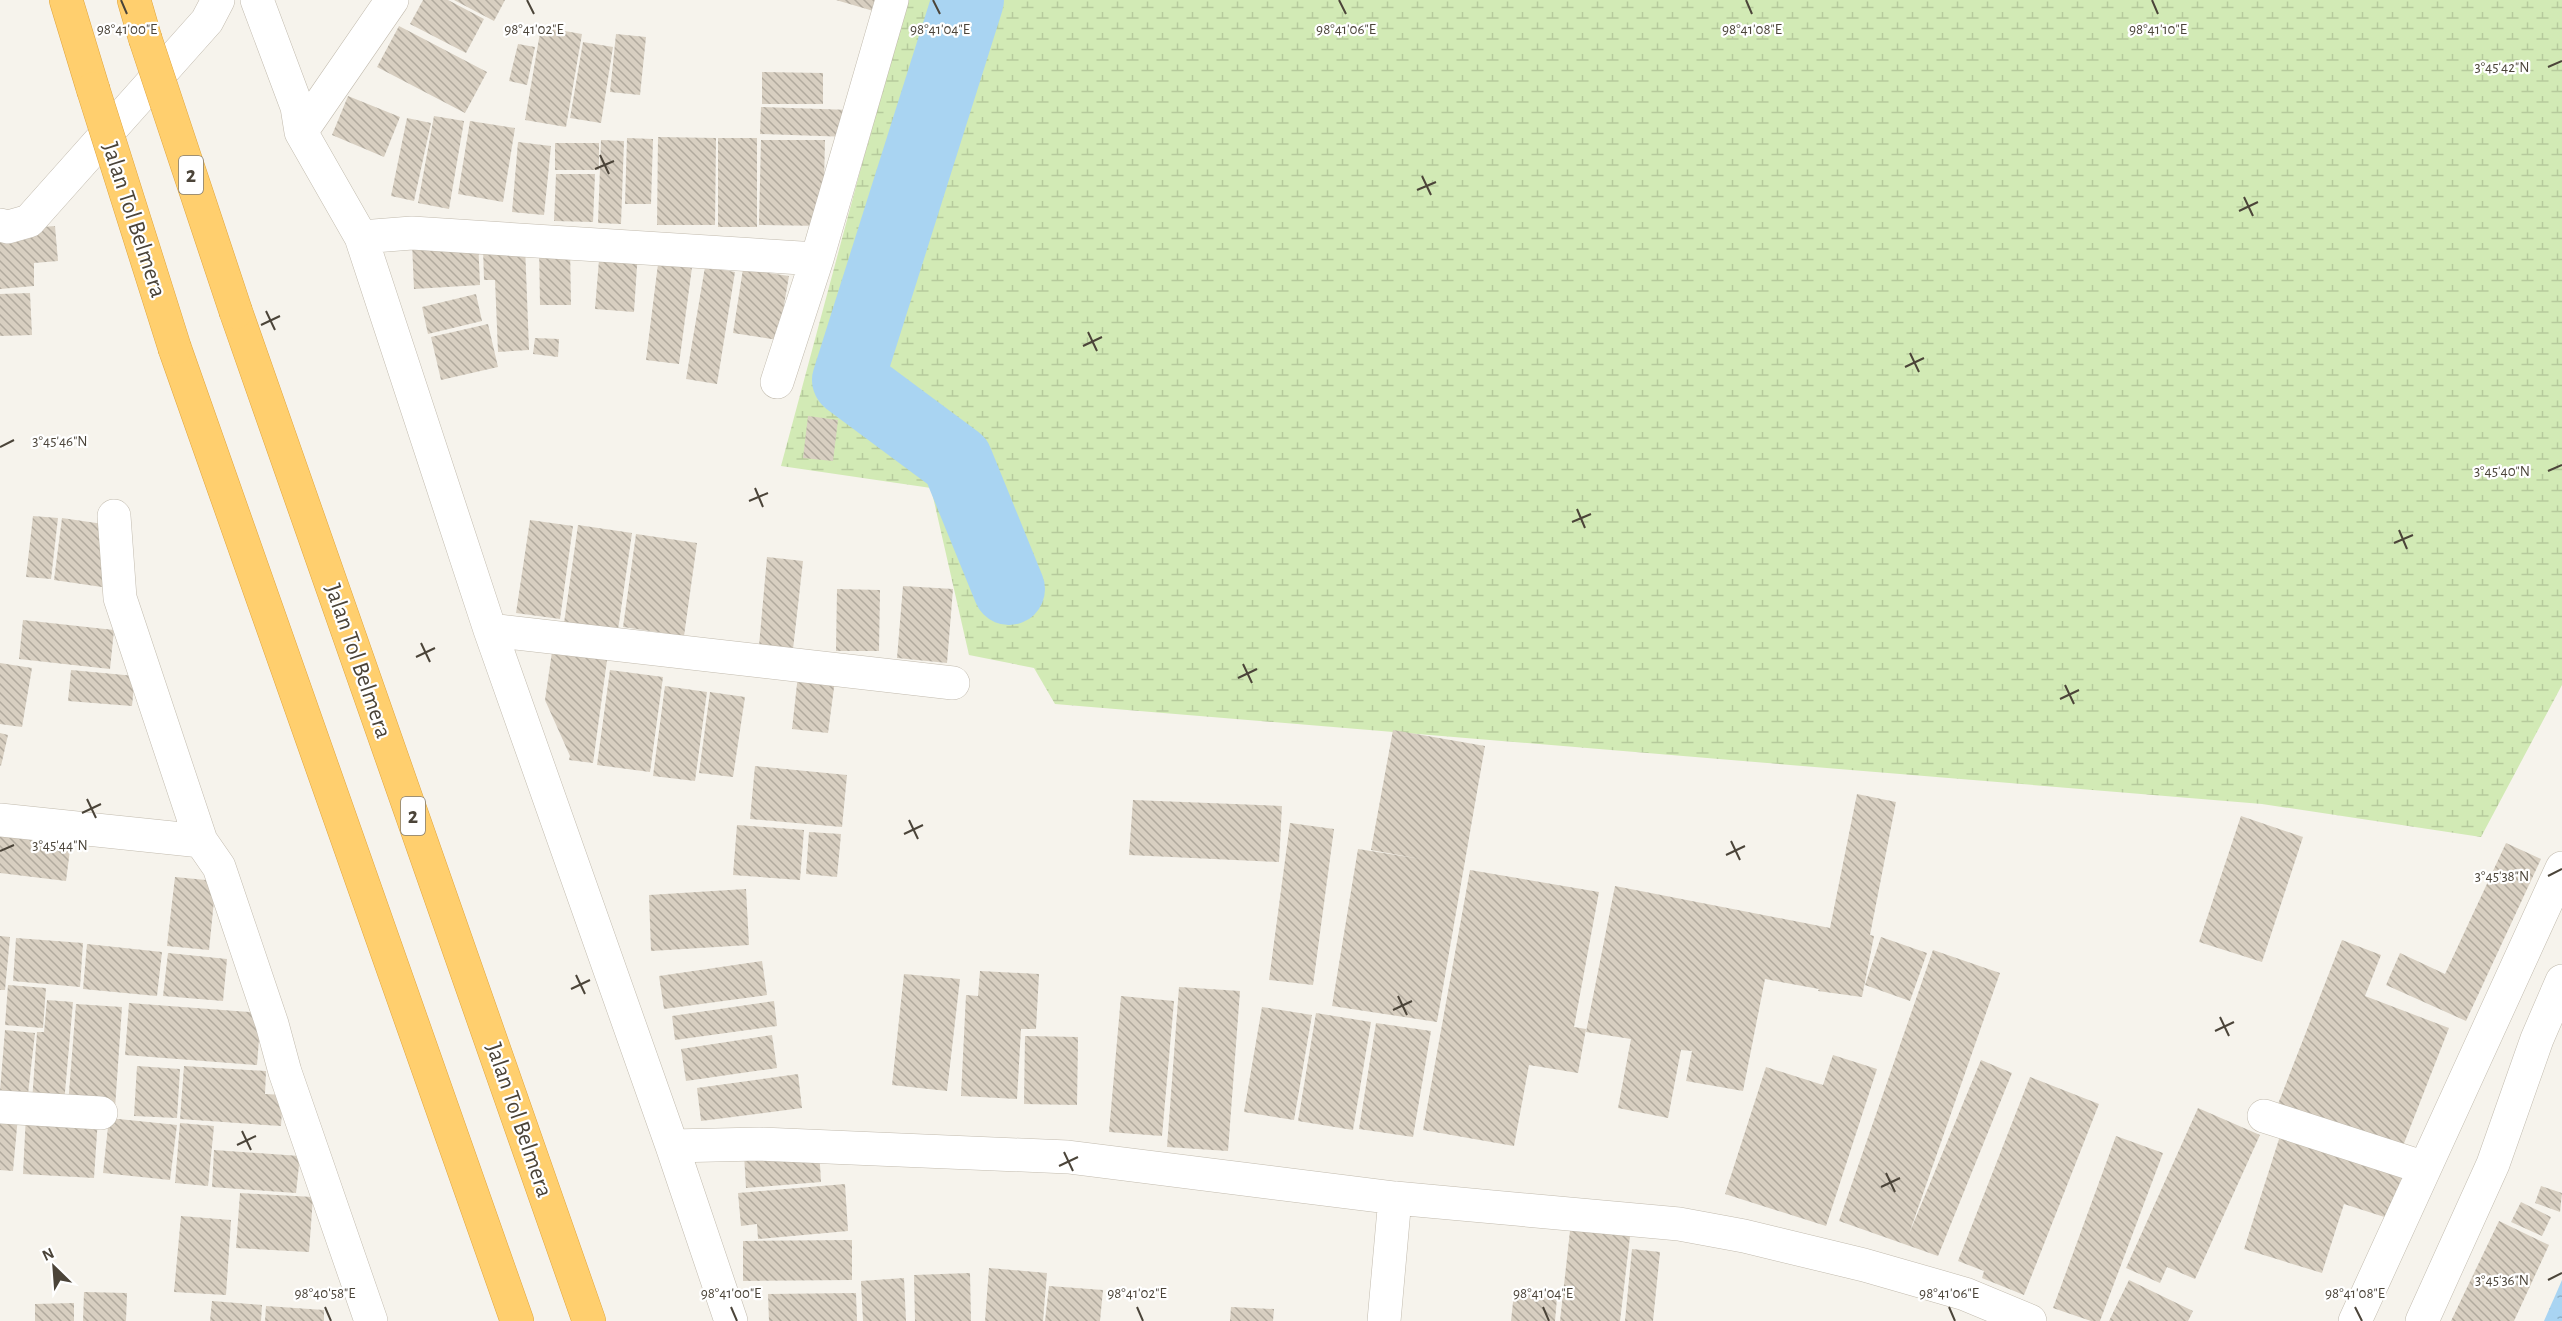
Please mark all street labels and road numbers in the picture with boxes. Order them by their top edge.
street label: Jalan Tol Belmera [98,139,170,301]
road number: 2 [179,156,203,194]
street label: Jalan Tol Belmera [320,581,396,741]
road number: 2 [401,797,425,835]
street label: Jalan Tol Belmera [481,1040,557,1200]

